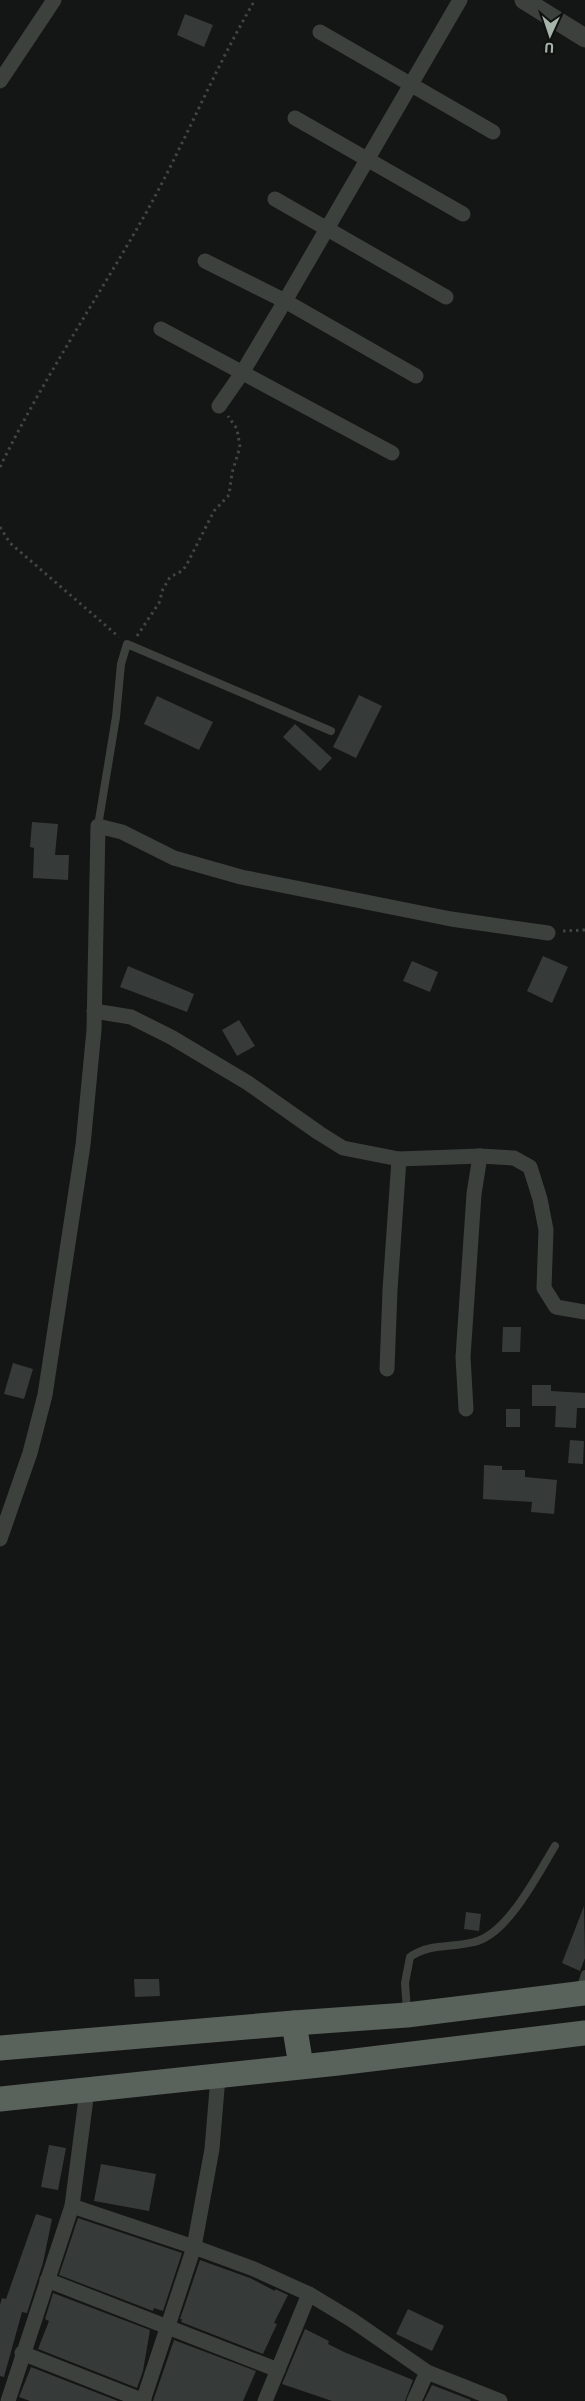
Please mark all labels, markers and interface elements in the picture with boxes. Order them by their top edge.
north arrow [525,10,575,60]
text: U [544,40,555,57]

